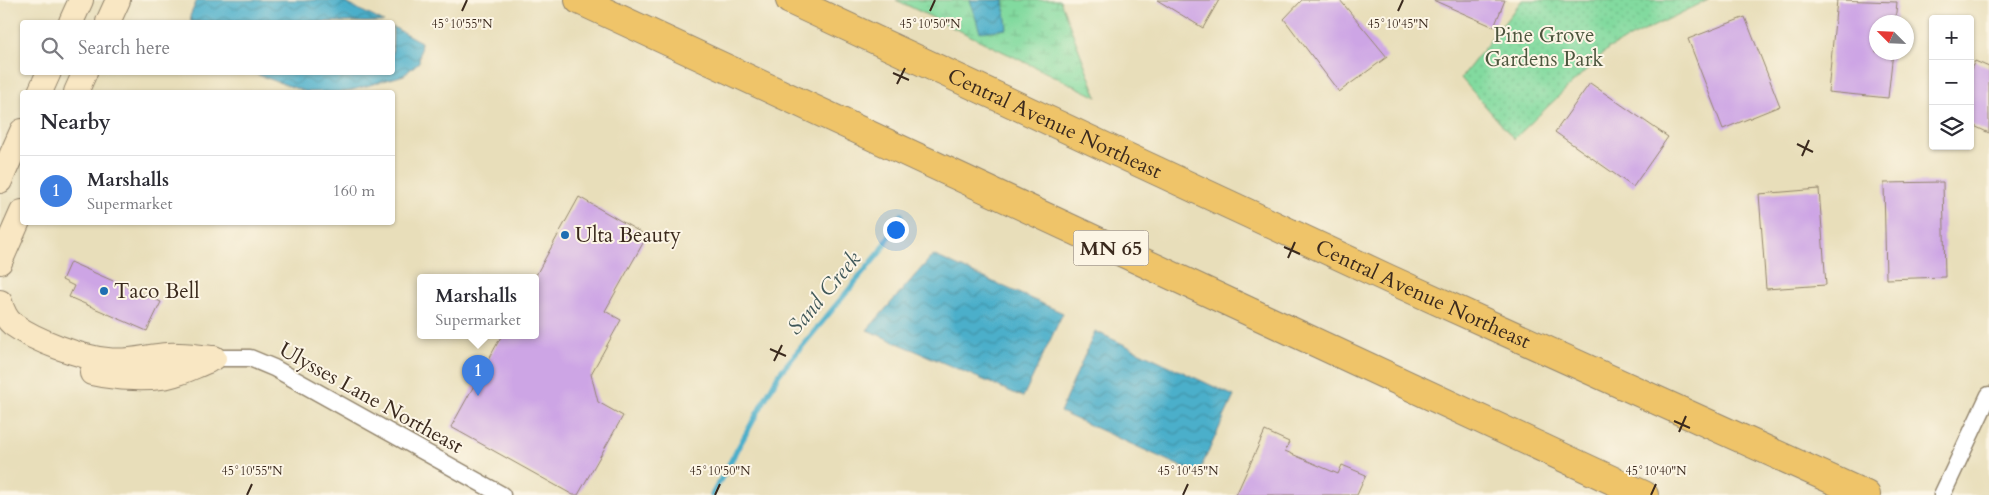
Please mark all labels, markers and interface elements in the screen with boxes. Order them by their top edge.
north arrow [1869,15,1914,60]
map controls [1929,15,1974,150]
button: + [1929,15,1974,60]
text: 45°10'55"N [432,16,493,32]
text: 45°10'50"N [900,16,961,32]
text: 45°10'45"N [1368,16,1429,32]
search box [20,20,395,75]
park label: Pine Grove Gardens Park [1484,21,1604,74]
icon: search [38,34,66,62]
text: Search here [78,35,170,61]
button: − [1929,60,1974,105]
street label: Central Avenue Northeast [943,61,1167,186]
button: layers [1929,105,1974,150]
text: Nearby [40,108,111,137]
text: Marshalls [87,167,169,193]
text: 1 [52,180,60,202]
text: 160 m [333,180,375,202]
text: Supermarket [87,193,173,215]
your location [883,217,909,243]
place label: Ulta Beauty [575,221,681,250]
marker: Ulta Beauty [559,229,571,241]
road number: MN 65 [1074,230,1148,266]
street label: Central Avenue Northeast [1311,232,1535,356]
water label: Sand Creek [780,245,868,341]
popup [417,274,539,339]
place label: Taco Bell [114,277,200,306]
text: Marshalls [435,283,517,309]
marker: Taco Bell [98,285,110,297]
text: Supermarket [435,309,521,331]
street label: Ulysses Lane Northeast [274,335,468,461]
pin: 1 [462,355,494,396]
text: 45°10'55"N [222,463,283,479]
text: 45°10'50"N [690,463,751,479]
text: 45°10'45"N [1158,463,1219,479]
text: 45°10'40"N [1626,463,1687,479]

